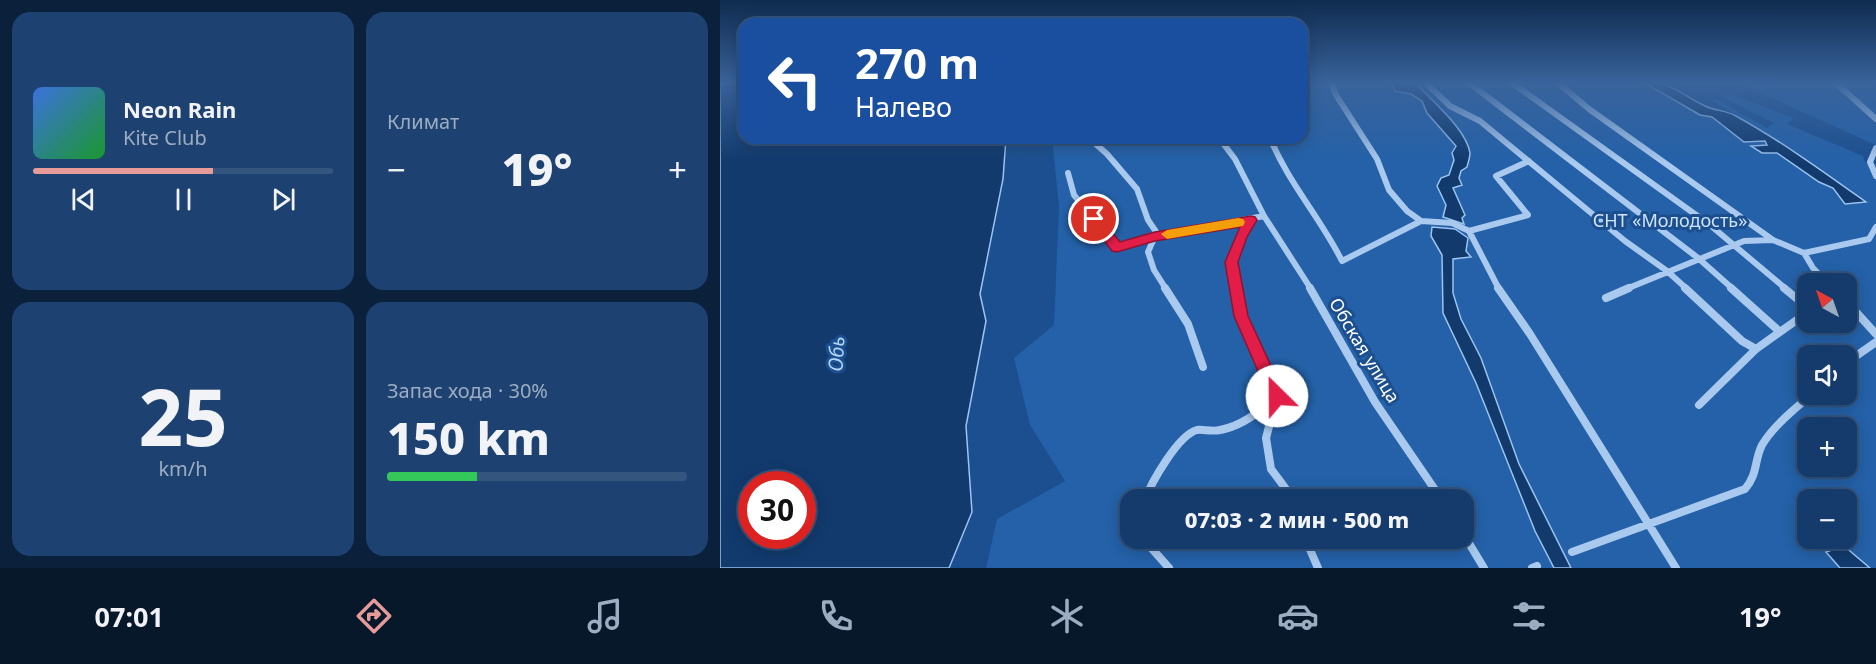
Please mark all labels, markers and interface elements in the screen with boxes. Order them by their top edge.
text: 270 m [855,34,979,91]
icon: left [756,42,834,120]
text: Налево [855,88,952,125]
text: Neon Rain [123,94,236,124]
text: Климат [387,108,459,135]
text: Kite Club [123,124,207,151]
text: 19° [501,138,573,199]
text: − [387,147,406,192]
text: + [668,147,687,192]
icon: previous [67,183,100,216]
icon: pause [167,183,200,216]
icon: next [267,183,300,216]
pin [1068,193,1119,244]
icon: arrive [1077,202,1110,235]
park label: СНТ «Молодость» [1593,208,1747,232]
north arrow [1797,273,1857,333]
map controls [1797,273,1857,549]
street label: Обская улица [1324,293,1406,407]
water label: Обь [822,336,850,372]
button: sound [1797,345,1857,405]
text: 25 [138,363,228,469]
position arrow [1245,364,1309,428]
text: Запас хода · 30% [387,377,548,404]
text: 150 km [387,407,550,468]
button: + [1797,417,1857,477]
text: km/h [158,455,208,482]
speed limit sign: 30 [738,471,816,549]
button: − [1797,489,1857,549]
text: 07:03 · 2 мин · 500 m [1185,504,1409,534]
icon: directions [353,595,395,637]
icon: music [584,595,626,637]
icon: phone [815,595,857,637]
icon: climate [1046,595,1088,637]
icon: car [1277,595,1319,637]
icon: filters [1508,595,1550,637]
text: 07:01 [95,598,164,635]
text: 19° [1739,598,1781,635]

